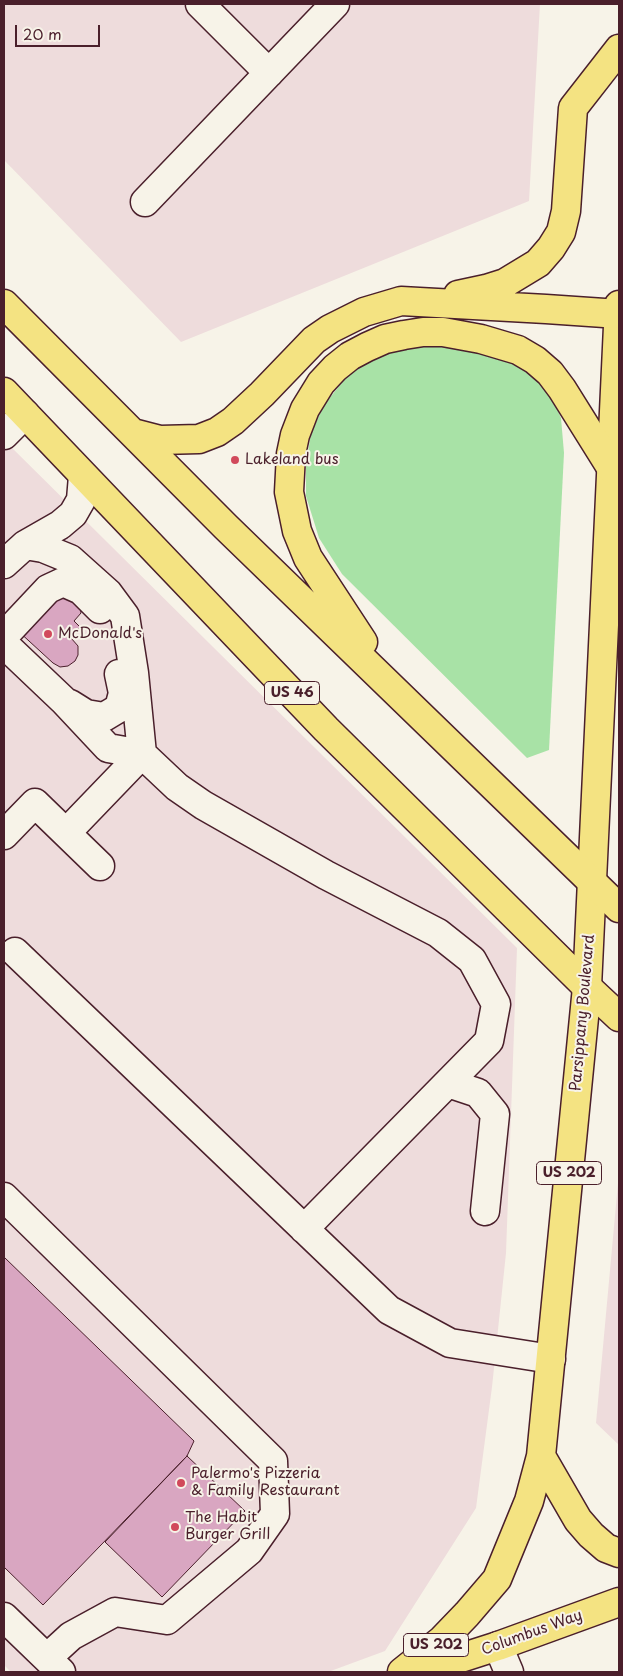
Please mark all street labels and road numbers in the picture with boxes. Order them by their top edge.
road number: US 46 [264,681,320,704]
street label: Parsippany Boulevard [567,934,599,1092]
road number: US 202 [536,1162,602,1184]
street label: Columbus Way [479,1606,585,1660]
road number: US 202 [404,1634,468,1656]

